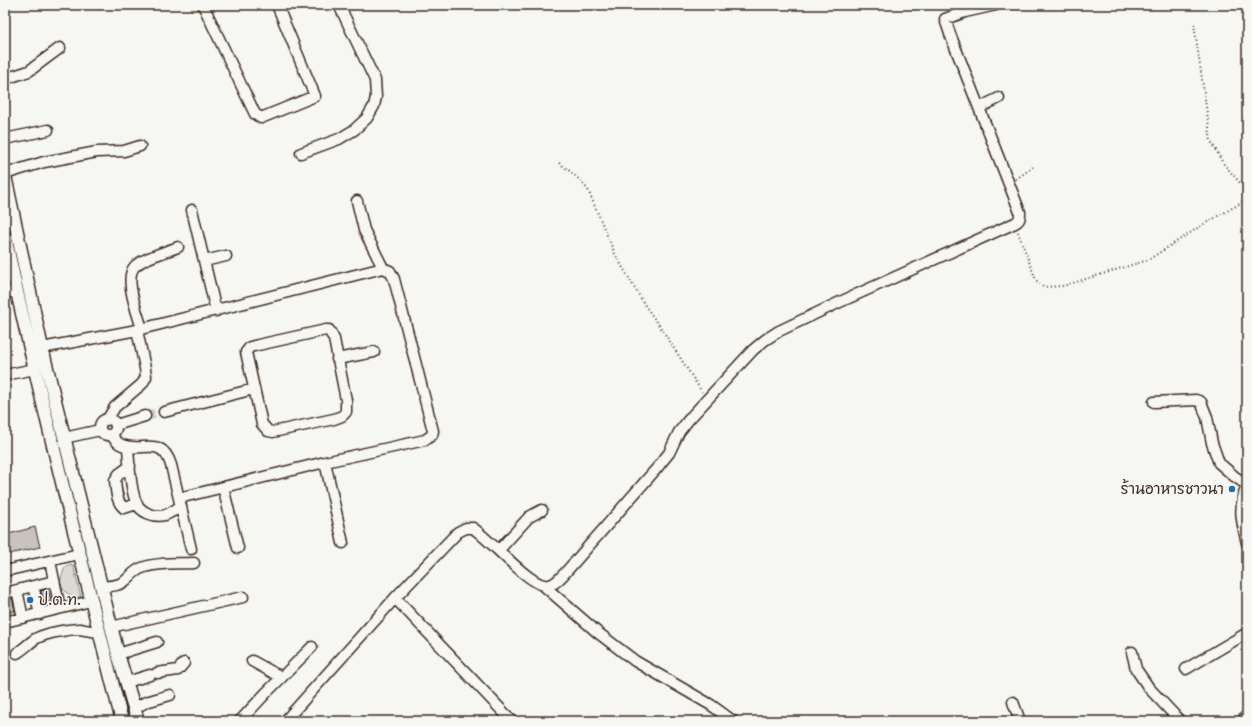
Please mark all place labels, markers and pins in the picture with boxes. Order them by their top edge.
place label: ร้านอาหารชาวนา [1121,479,1224,499]
marker: ร้านอาหารชาวนา [1227,484,1237,494]
place label: ป.ต.ท. [38,590,81,610]
marker: ป.ต.ท. [25,595,35,605]

